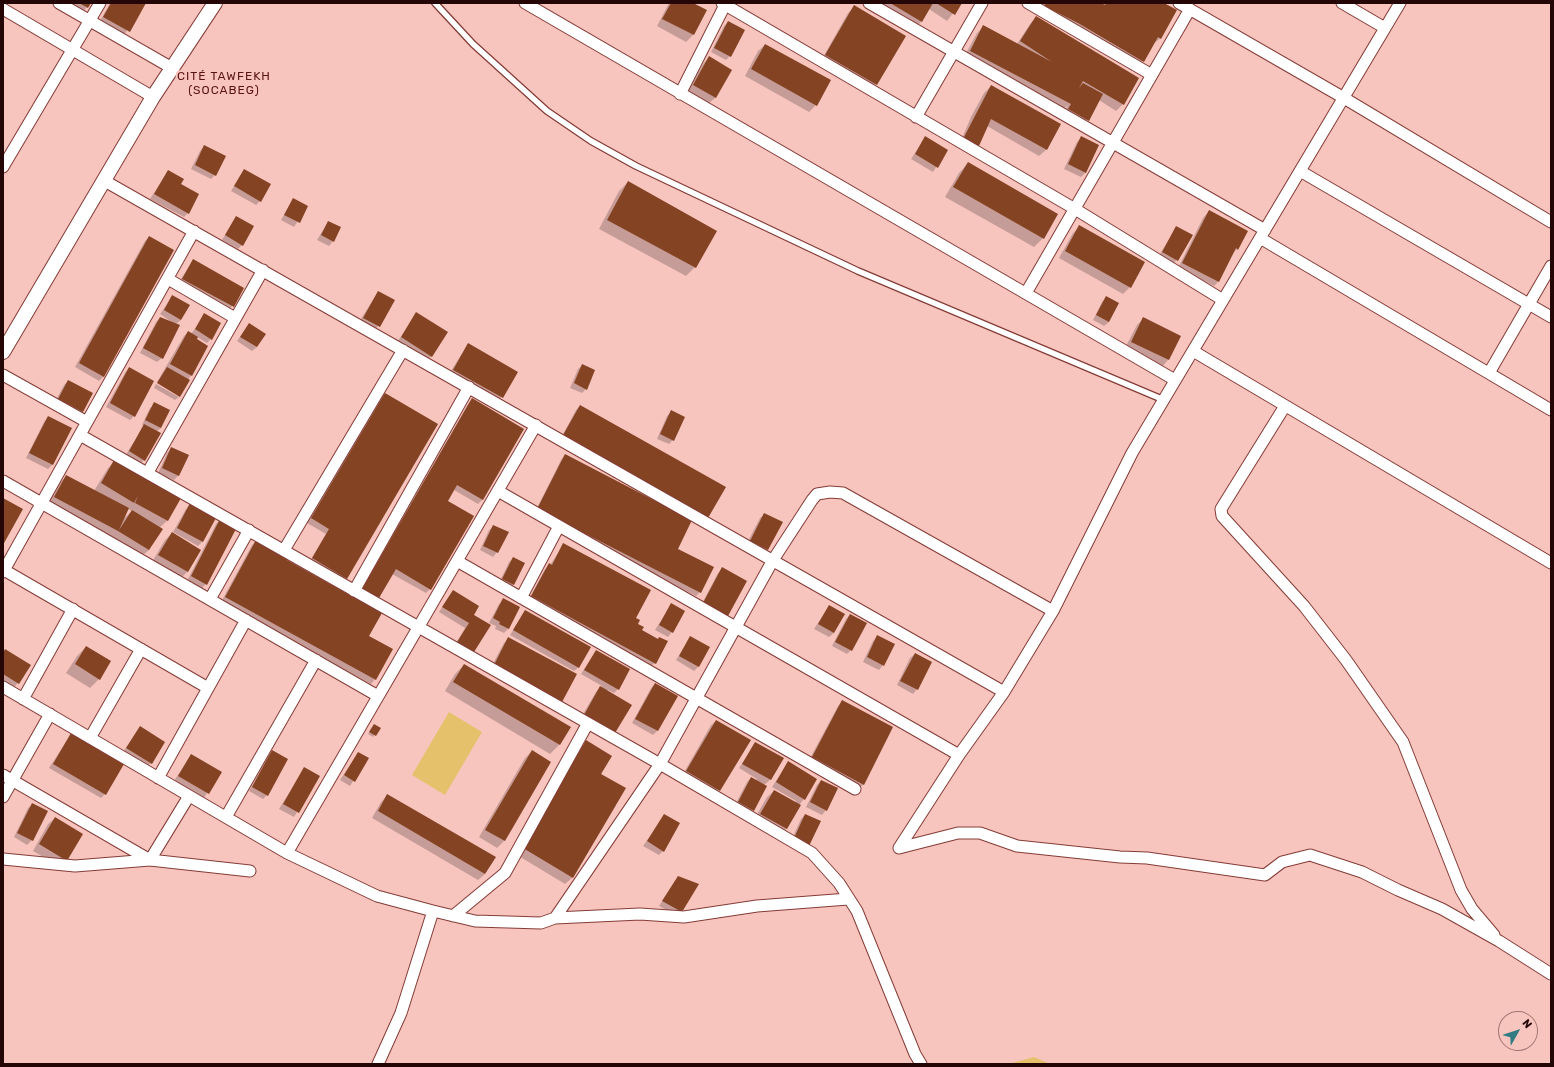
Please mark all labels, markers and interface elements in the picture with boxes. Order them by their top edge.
district label: CITÉ TAWFEKH (SOCABEG) [177,70,271,98]
north arrow [1498,1011,1538,1051]
text: N [1519,1017,1534,1031]

